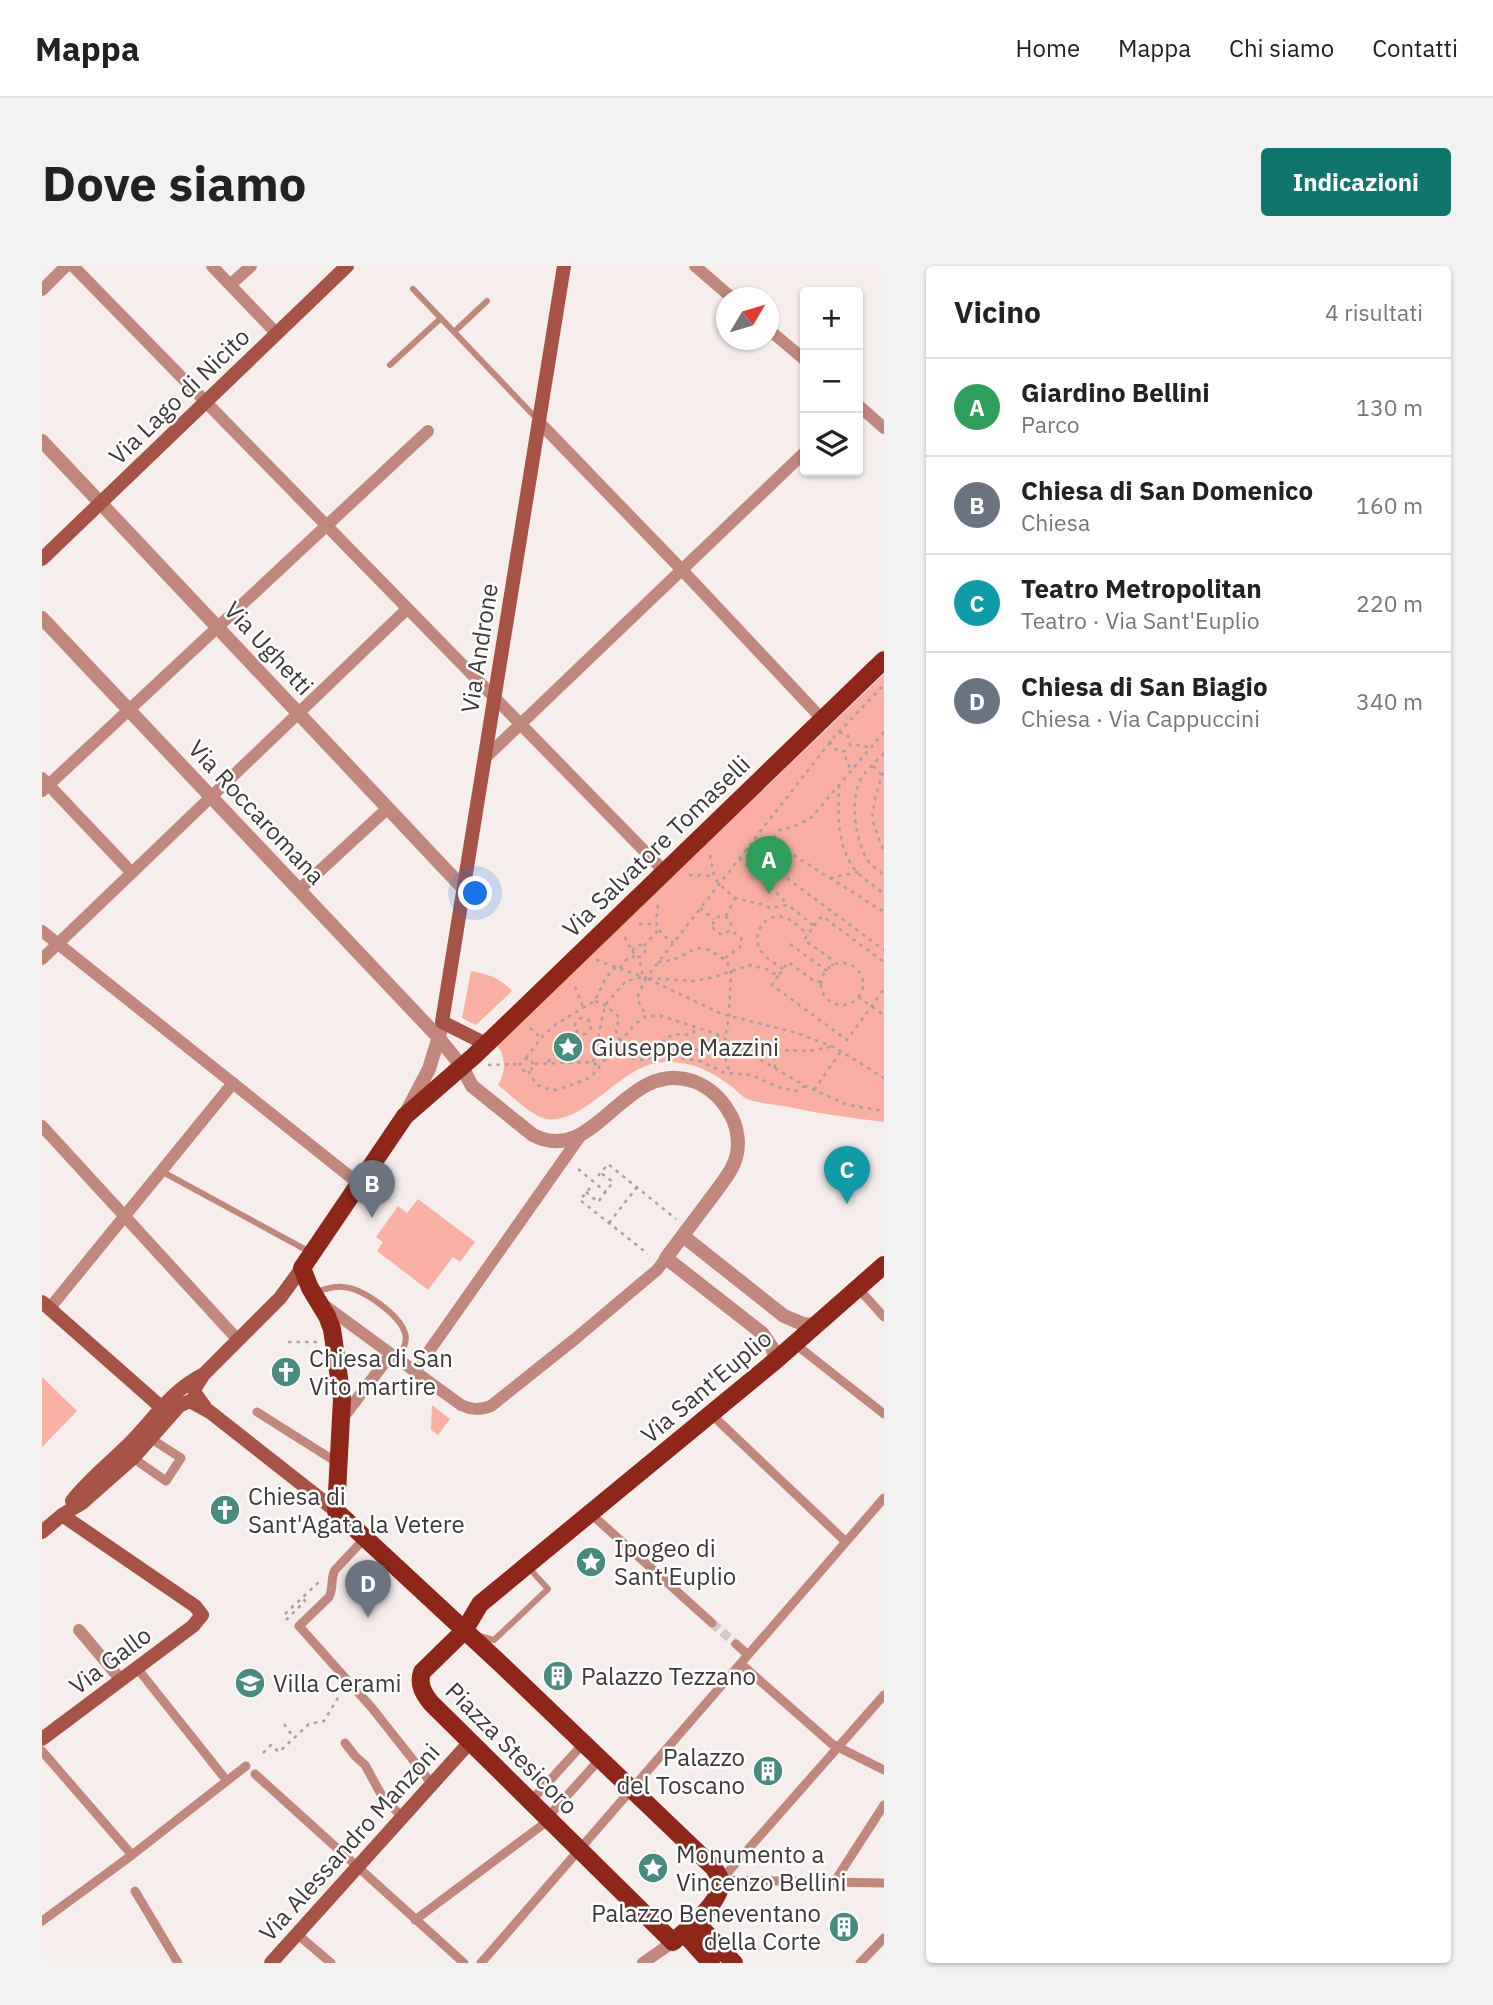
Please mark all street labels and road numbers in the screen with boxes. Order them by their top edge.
street label: Via Lago di Nicito [102,321,256,471]
street label: Via Androne [453,581,505,715]
street label: Via Ughetti [217,594,321,702]
street label: Via Roccaromana [182,733,332,891]
street label: Via Salvatore Tomaselli [555,748,757,944]
street label: Via Sant'Euplio [634,1322,778,1450]
street label: Via Gallo [62,1619,158,1701]
street label: Piazza Stesicoro [439,1675,585,1821]
street label: Via Alessandro Manzoni [252,1736,446,1948]

